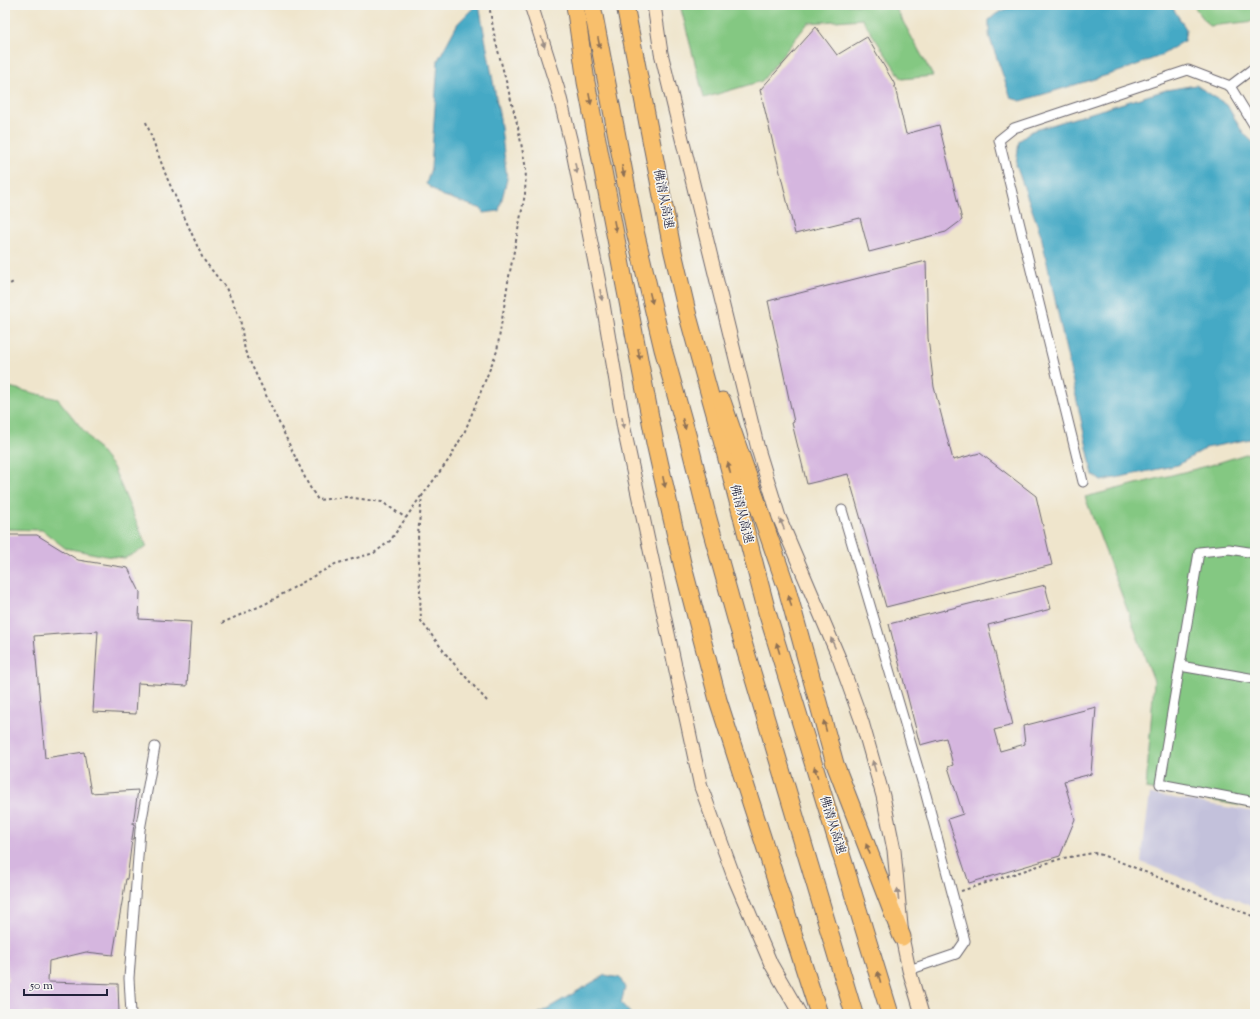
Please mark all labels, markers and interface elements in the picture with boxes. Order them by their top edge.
one-way arrow [540,37,546,49]
one-way arrow [596,37,602,49]
one-way arrow [587,93,593,105]
one-way arrow [573,162,579,174]
one-way arrow [620,165,626,177]
street label: 佛清从高速 [648,168,678,230]
one-way arrow [612,220,618,233]
one-way arrow [599,289,605,301]
one-way arrow [648,292,654,304]
one-way arrow [636,348,642,360]
one-way arrow [620,417,626,430]
one-way arrow [681,418,687,430]
one-way arrow [726,462,732,474]
one-way arrow [661,476,667,488]
street label: 佛清从高速 [725,483,757,545]
one-way arrow [779,518,785,529]
one-way arrow [787,594,793,606]
one-way arrow [829,637,835,649]
one-way arrow [774,641,780,653]
one-way arrow [822,720,828,732]
one-way arrow [871,760,877,773]
one-way arrow [812,766,818,778]
street label: 佛清从高速 [815,794,849,856]
one-way arrow [864,842,870,854]
one-way arrow [895,888,901,900]
one-way arrow [876,970,882,982]
scale bar [24,971,107,997]
text: 50 m [29,977,53,995]

